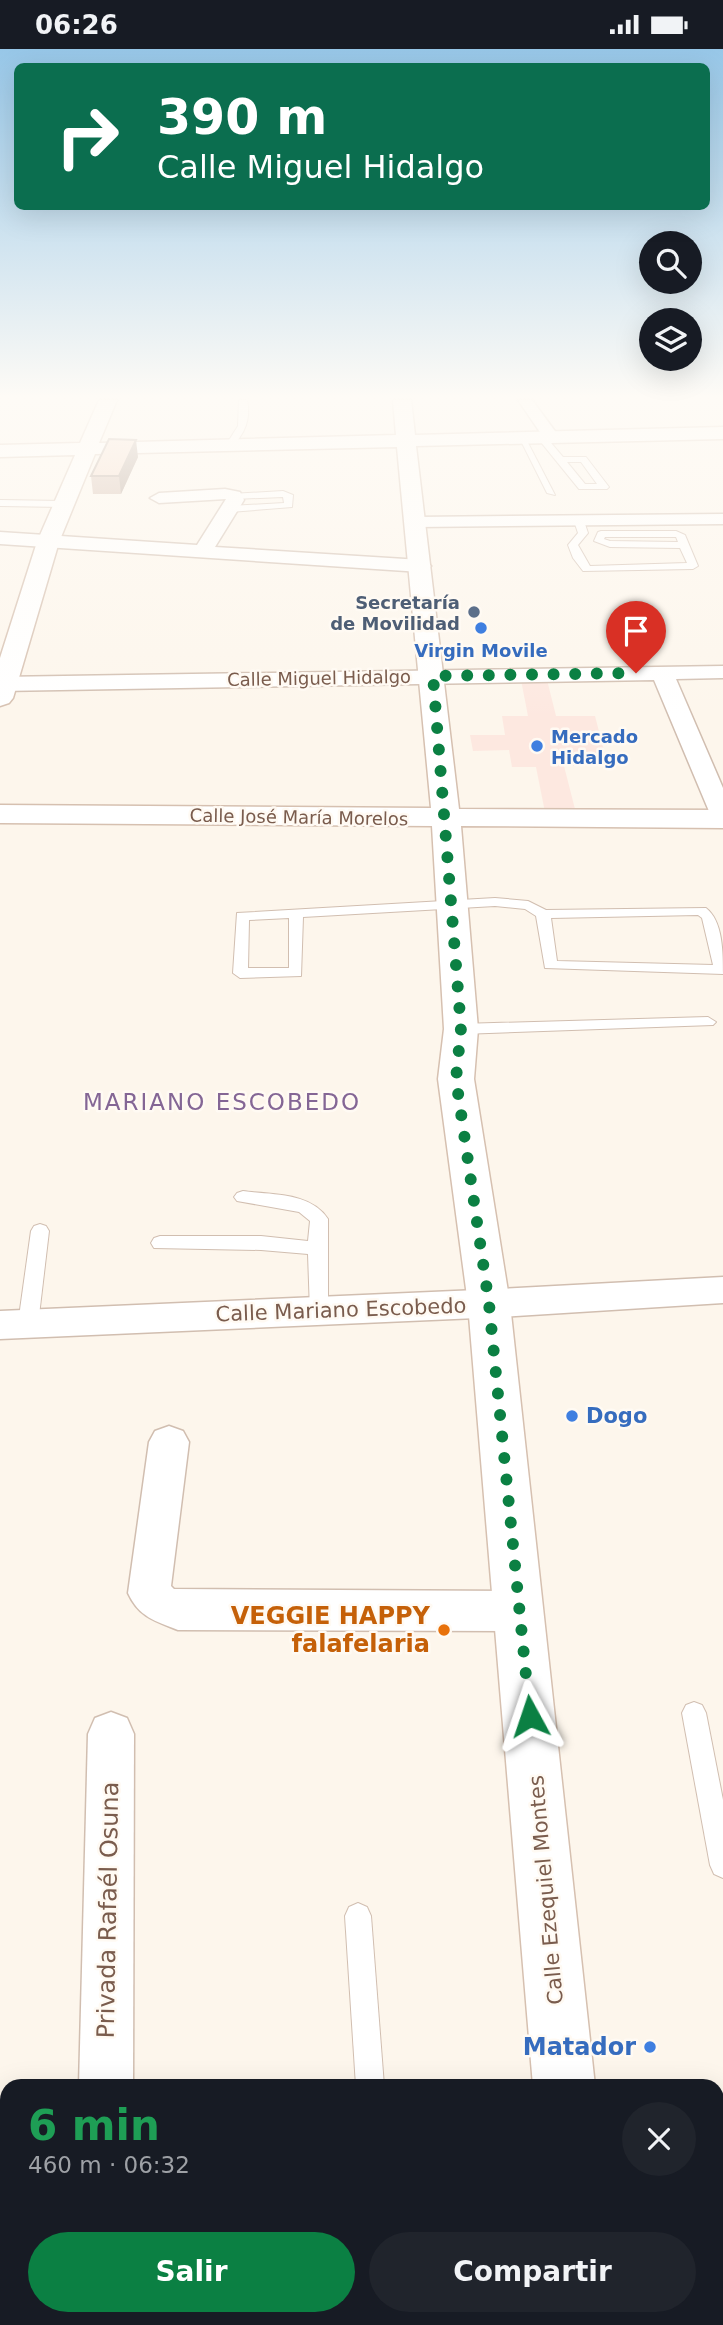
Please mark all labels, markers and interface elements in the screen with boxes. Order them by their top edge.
text: 06:26 [35,10,118,40]
text: 390 m [157,89,327,146]
icon: right [42,91,133,182]
text: Calle Miguel Hidalgo [157,148,484,186]
map controls [639,231,702,371]
button: search [639,231,702,294]
button: layers [639,308,702,371]
place label: Secretaría de Movilidad [330,592,460,634]
pin [606,601,666,673]
marker: Secretaría de Movilidad [466,604,482,620]
icon: arrive [617,612,655,650]
marker: Virgin Movile [473,620,489,636]
place label: Virgin Movile [414,640,548,661]
street label: Calle Miguel Hidalgo [227,666,411,690]
place label: Mercado Hidalgo [551,726,638,768]
marker: Mercado Hidalgo [529,738,545,754]
street label: Calle José María Morelos [190,805,408,829]
district label: MARIANO ESCOBEDO [83,1089,361,1115]
street label: Calle Mariano Escobedo [215,1294,467,1326]
place label: Dogo [586,1404,647,1428]
marker: Dogo [564,1408,580,1424]
place label: VEGGIE HAPPY falafelaria [231,1602,431,1658]
marker: VEGGIE HAPPY falafelaria [436,1622,452,1638]
position arrow [493,1679,567,1753]
street label: Calle Ezequiel Montes [524,1774,568,2006]
street label: Privada Rafaél Osuna [92,1781,124,2039]
place label: Matador [523,2033,636,2061]
marker: Matador [642,2039,658,2055]
text: 6 min [28,2101,160,2150]
button: close [622,2102,696,2176]
text: 460 m · 06:32 [28,2152,190,2178]
button: Salir [28,2232,355,2312]
button: Compartir [369,2232,696,2312]

